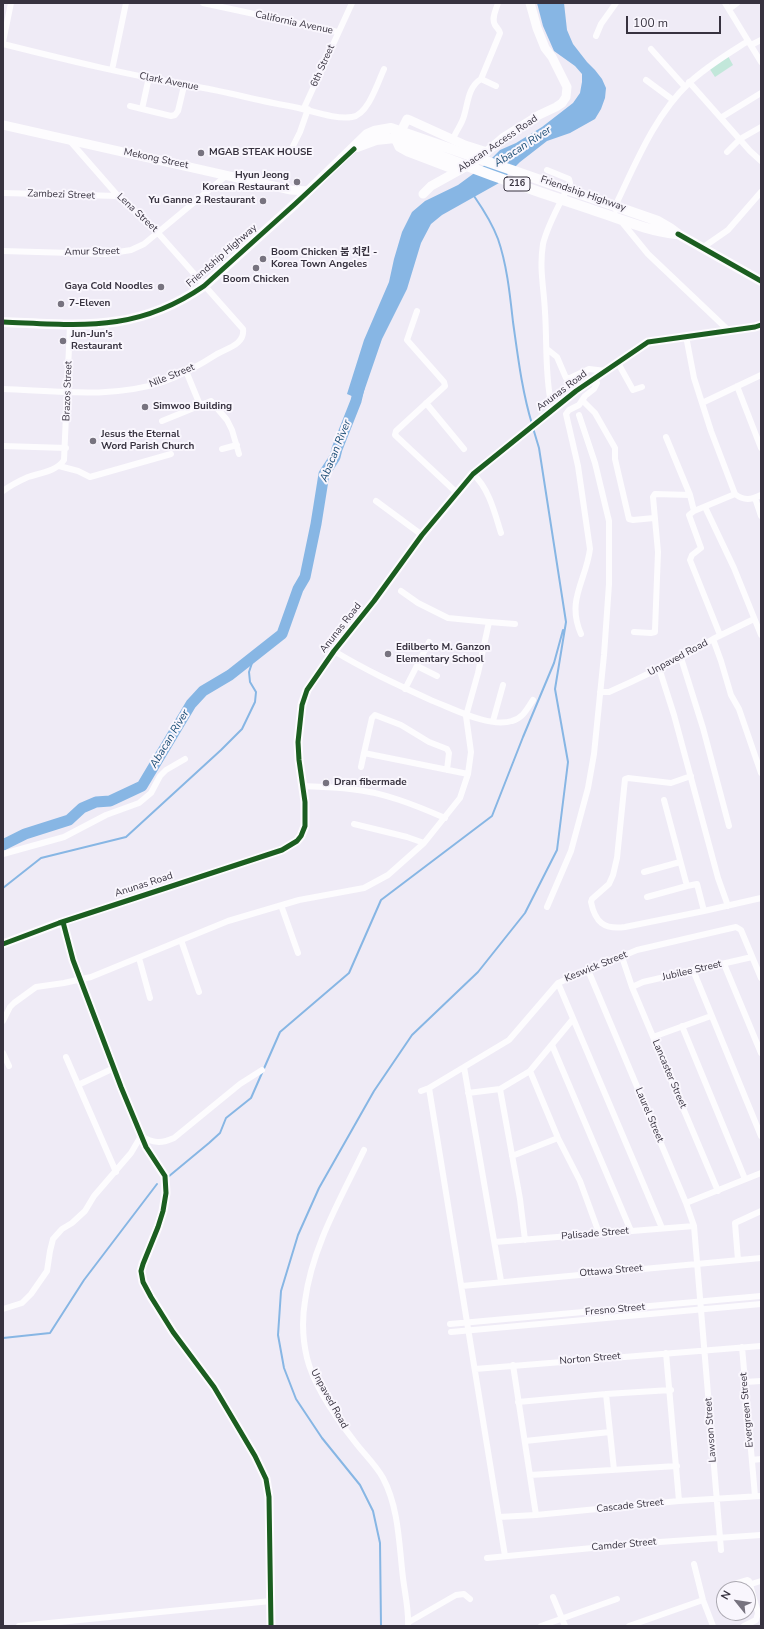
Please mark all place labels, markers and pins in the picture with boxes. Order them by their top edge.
place label: MGAB STEAK HOUSE [209,147,312,159]
marker: MGAB STEAK HOUSE [196,148,206,158]
place label: Hyun Jeong Korean Restaurant [202,170,289,194]
marker: Hyun Jeong Korean Restaurant [292,177,302,187]
place label: Yu Ganne 2 Restaurant [149,195,255,207]
marker: Yu Ganne 2 Restaurant [258,196,268,206]
place label: Boom Chicken 붐 치킨 - Korea Town Angeles [271,247,377,270]
marker: Boom Chicken 붐 치킨 - Korea Town Angeles [258,254,268,264]
marker: Boom Chicken [251,263,261,273]
place label: Boom Chicken [223,274,289,286]
place label: Gaya Cold Noodles [64,281,153,293]
marker: Gaya Cold Noodles [156,282,166,292]
place label: 7-Eleven [69,298,110,310]
marker: 7-Eleven [56,299,66,309]
place label: Jun-Jun's Restaurant [71,329,122,352]
marker: Jun-Jun's Restaurant [58,336,68,346]
place label: Simwoo Building [153,401,232,413]
marker: Simwoo Building [140,402,150,412]
place label: Jesus the Eternal Word Parish Church [101,429,194,452]
marker: Jesus the Eternal Word Parish Church [88,436,98,446]
place label: Edilberto M. Ganzon Elementary School [396,642,490,666]
marker: Edilberto M. Ganzon Elementary School [383,649,393,659]
place label: Dran fibermade [334,777,407,789]
marker: Dran fibermade [321,778,331,788]

